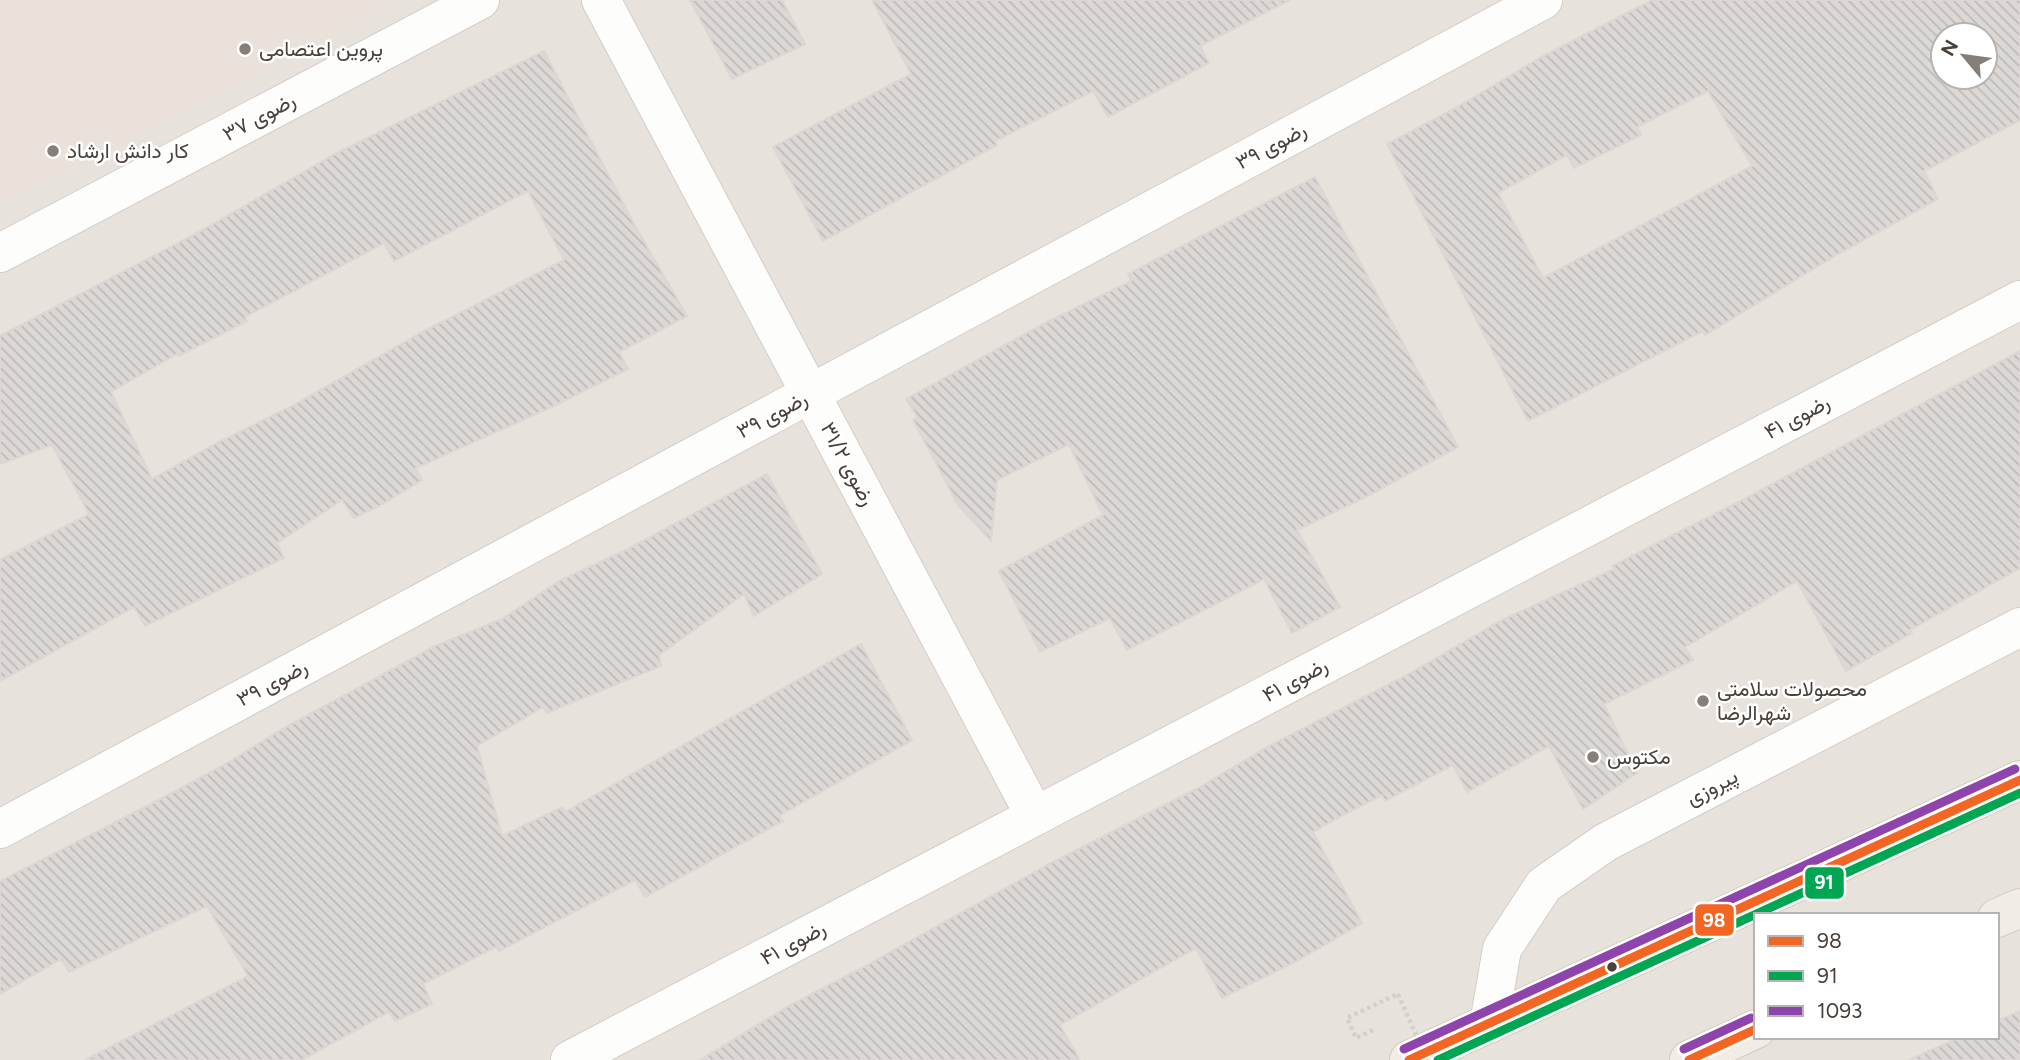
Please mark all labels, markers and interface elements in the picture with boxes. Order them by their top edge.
north arrow [1929,21,1999,91]
place label: پروین اعتصامی [259,36,383,63]
text: N [1936,36,1963,60]
marker: پروین اعتصامی [237,41,253,57]
street label: رضوی ۳۷ [218,87,300,147]
street label: رضوی ۳۹ [1231,117,1311,175]
place label: کار دانش ارشاد [67,138,189,164]
marker: کار دانش ارشاد [45,143,61,159]
street label: رضوی ۳۹ [732,386,812,444]
street label: رضوی ۴۱ [1760,389,1834,445]
street label: رضوی ۳۱/۲ [815,417,881,511]
street label: رضوی ۴۱ [1258,652,1332,708]
street label: رضوی ۳۹ [232,654,312,712]
place label: محصولات سلامتی شهرالرضا [1717,676,1867,726]
marker: محصولات سلامتی شهرالرضا [1695,693,1711,709]
place label: مکتوس [1607,744,1671,770]
marker: مکتوس [1585,749,1601,765]
street label: پیروزی [1682,763,1743,812]
line badge: 91 [1804,866,1845,900]
text: 91 [1814,871,1834,894]
line badge: 98 [1694,903,1735,937]
text: 98 [1703,909,1725,932]
legend [1754,913,1999,1039]
street label: رضوی ۴۱ [756,915,830,971]
text: 98 [1817,928,1842,953]
unlabelled marker [1605,960,1619,974]
text: 91 [1817,963,1838,988]
text: 1093 [1817,998,1862,1023]

